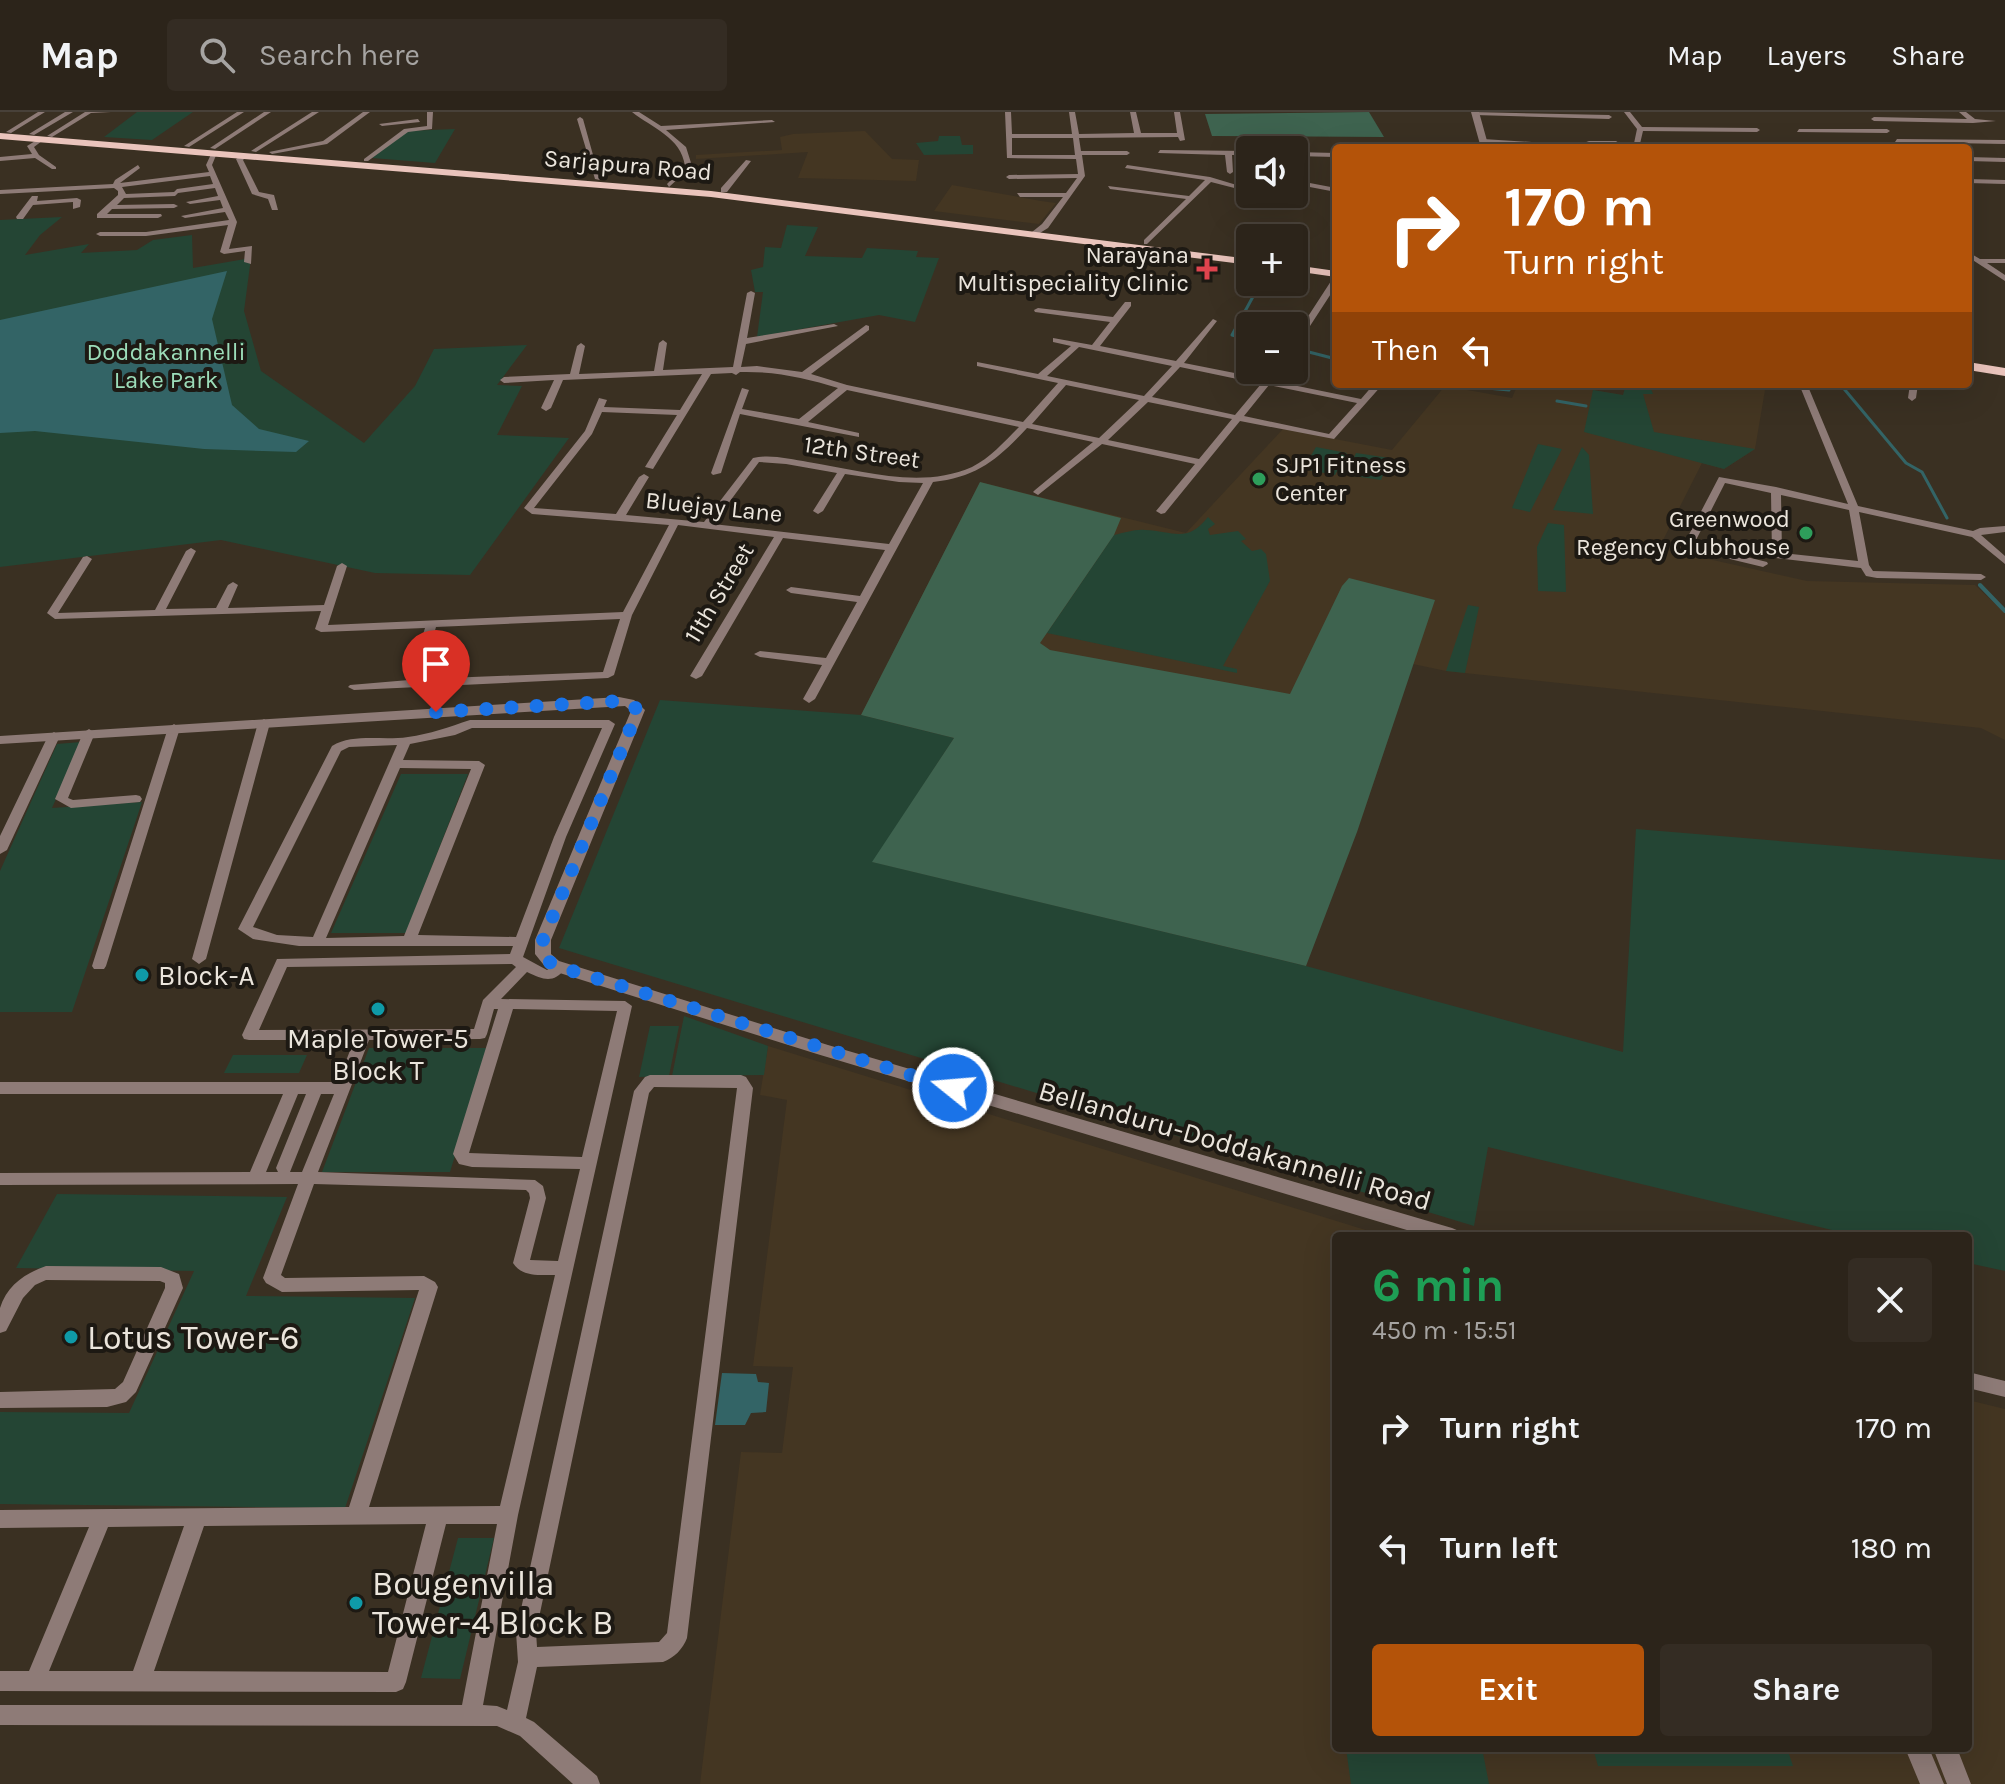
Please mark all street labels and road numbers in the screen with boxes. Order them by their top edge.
street label: Sarjapura Road [543,144,713,186]
street label: 12th Street [802,430,922,474]
street label: Bluejay Lane [644,486,784,528]
street label: 11th Street [678,538,760,648]
street label: Bellanduru-Doddakannelli Road [1035,1074,1435,1217]

